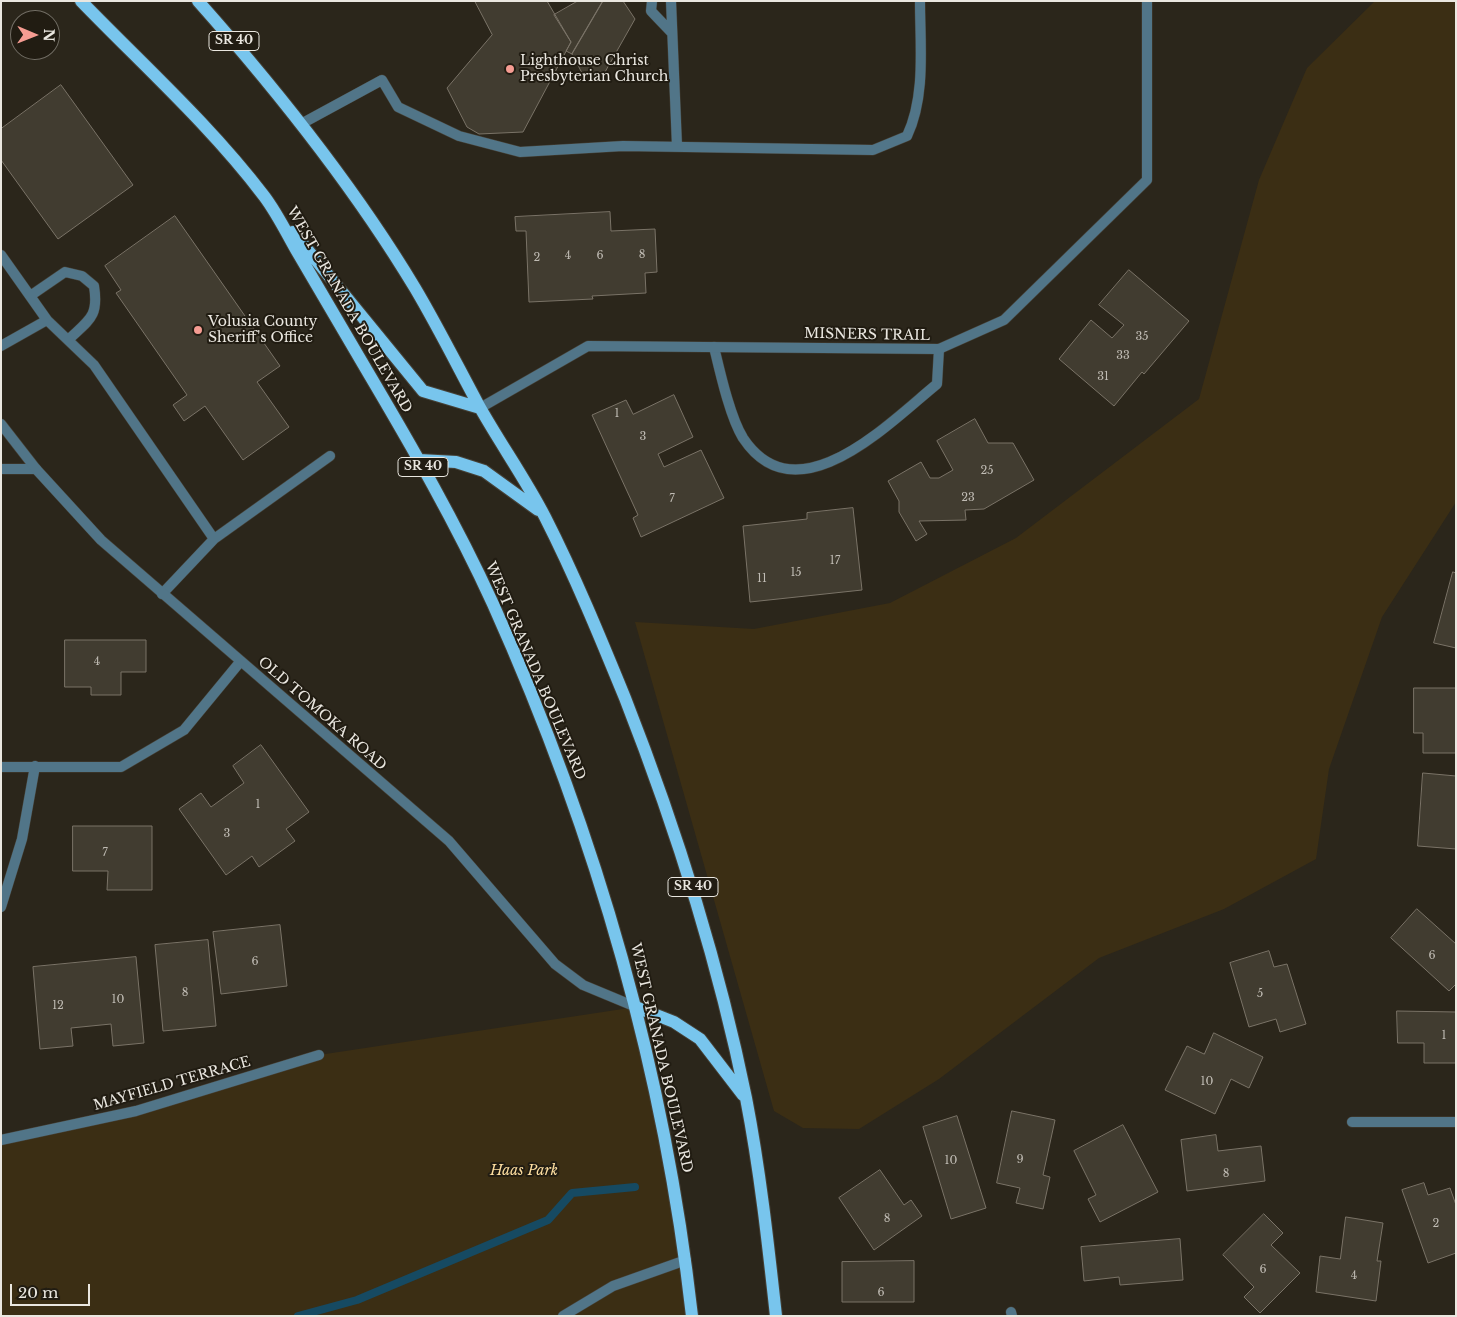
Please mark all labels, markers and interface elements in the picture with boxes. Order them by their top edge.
north arrow [10,10,60,60]
text: N [40,28,58,42]
road number: SR 40 [209,31,259,50]
place label: Lighthouse Christ Presbyterian Church [520,53,668,85]
marker: Lighthouse Christ Presbyterian Church [504,63,516,75]
street label: WEST GRANADA BOULEVARD [283,204,415,416]
house number: 8 [639,248,645,262]
house number: 4 [565,249,571,263]
house number: 6 [596,249,604,263]
house number: 2 [534,251,540,265]
place label: Volusia County Sheriff's Office [208,314,317,347]
marker: Volusia County Sheriff's Office [192,324,204,336]
street label: MISNERS TRAIL [804,326,930,344]
house number: 35 [1135,330,1149,344]
house number: 33 [1116,349,1130,363]
house number: 31 [1097,370,1109,384]
house number: 1 [615,407,619,421]
house number: 3 [640,430,646,444]
road number: SR 40 [398,458,448,477]
house number: 25 [980,464,994,478]
house number: 23 [961,491,975,505]
house number: 7 [669,492,675,506]
house number: 17 [830,554,840,568]
street label: WEST GRANADA BOULEVARD [481,559,589,783]
house number: 15 [790,566,802,580]
house number: 11 [757,572,767,586]
street label: OLD TOMOKA ROAD [254,654,390,774]
house number: 4 [94,655,100,669]
house number: 1 [256,798,260,812]
house number: 3 [224,827,230,841]
house number: 7 [102,846,108,860]
road number: SR 40 [668,878,718,896]
street label: WEST GRANADA BOULEVARD [626,942,696,1174]
house number: 6 [1428,949,1436,963]
house number: 6 [251,955,259,969]
house number: 8 [182,986,188,1000]
house number: 5 [1257,987,1263,1001]
house number: 10 [112,993,124,1007]
house number: 12 [52,999,64,1013]
house number: 1 [1442,1029,1446,1043]
street label: MAYFIELD TERRACE [92,1054,252,1114]
house number: 10 [1201,1075,1213,1089]
house number: 9 [1016,1153,1024,1167]
house number: 10 [945,1154,957,1168]
park label: Haas Park [490,1163,558,1179]
house number: 8 [1223,1167,1229,1181]
house number: 8 [884,1212,890,1226]
house number: 2 [1433,1217,1439,1231]
house number: 6 [1259,1263,1267,1277]
house number: 4 [1351,1269,1357,1283]
scale bar [12,1274,92,1306]
text: 20 m [18,1283,58,1302]
house number: 6 [877,1286,885,1300]

